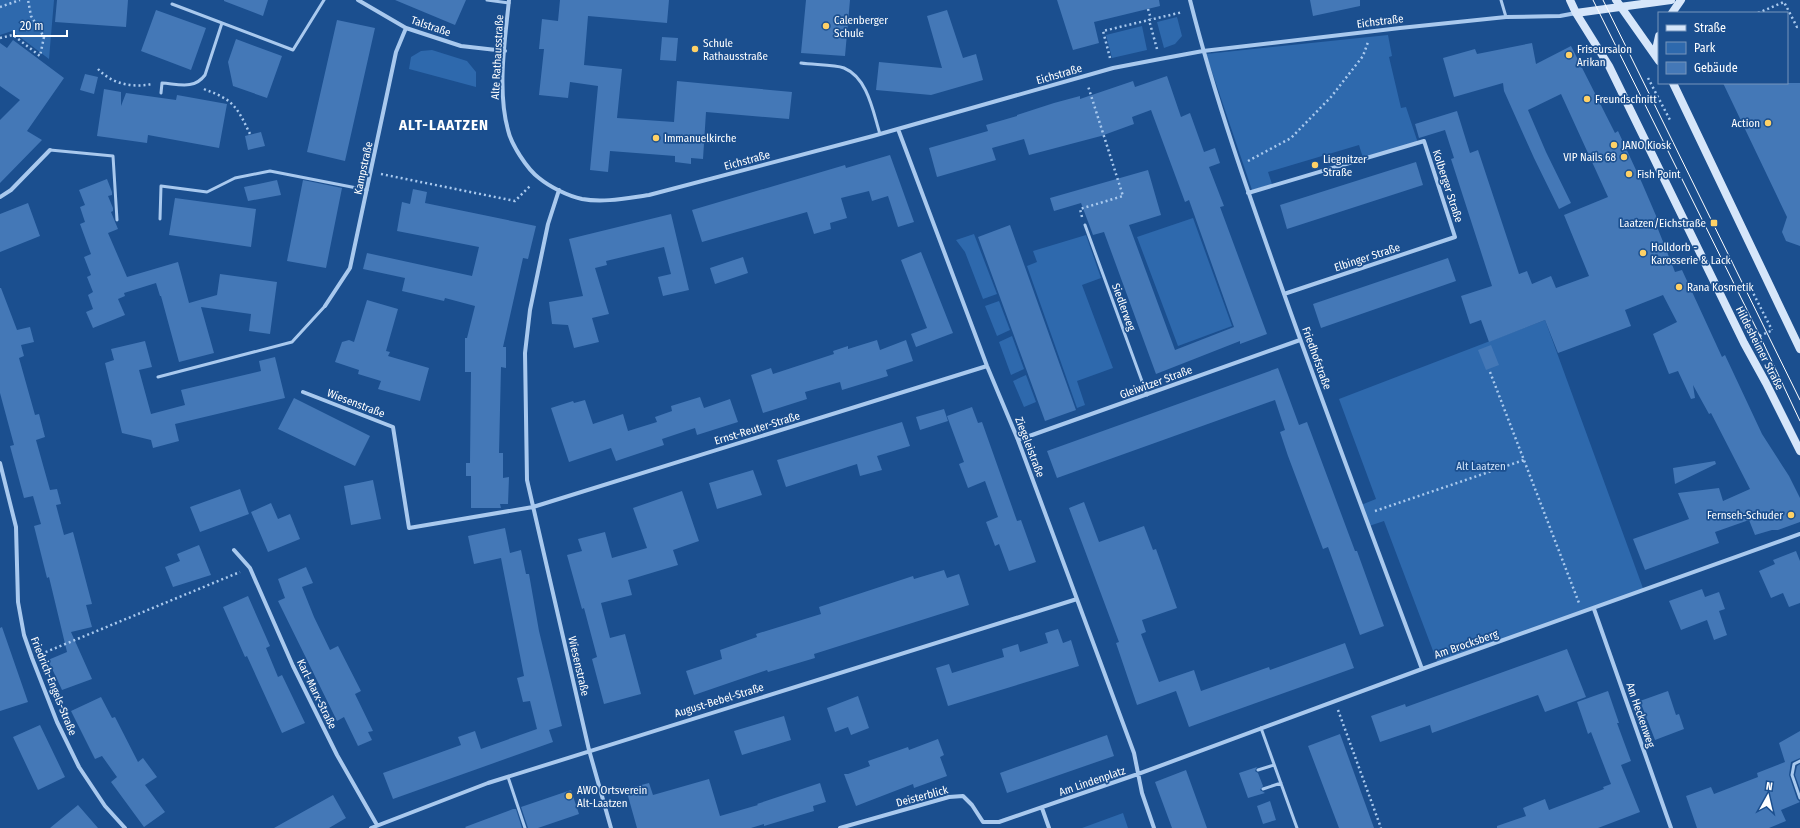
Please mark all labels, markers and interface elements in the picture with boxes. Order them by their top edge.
scale bar [14,12,67,38]
street label: Eichstraße [1356,12,1404,31]
legend [1658,12,1788,84]
street label: Talstraße [409,14,452,39]
street label: Alte Rathausstraße [489,14,506,100]
place label: Calenberger Schule [834,14,888,40]
text: 20 m [20,19,44,33]
marker: Calenberger Schule [821,21,831,31]
text: Straße [1694,21,1726,35]
place label: Schule Rathausstraße [703,37,768,63]
text: Park [1694,41,1716,55]
place label: Friseursalon Arikan [1577,43,1632,69]
marker: Schule Rathausstraße [690,44,700,54]
marker: Friseursalon Arikan [1564,50,1574,60]
text: Gebäude [1694,61,1738,75]
street label: Eichstraße [1035,62,1083,87]
place label: Freundschnitt [1595,93,1657,106]
marker: Freundschnitt [1582,94,1592,104]
district label: ALT-LAATZEN [398,116,489,134]
place label: Action [1732,117,1760,130]
marker: Action [1763,118,1773,128]
place label: Immanuelkirche [664,132,736,145]
marker: Immanuelkirche [651,133,661,143]
place label: JANO Kiosk [1622,139,1672,152]
street label: Kampstraße [352,140,375,196]
marker: JANO Kiosk [1609,140,1619,150]
street label: Eichstraße [723,148,771,173]
street label: Kolberger Straße [1430,148,1465,224]
place label: VIP Nails 68 [1563,151,1616,164]
marker: VIP Nails 68 [1619,152,1629,162]
place label: Liegnitzer Straße [1323,153,1367,179]
marker: Liegnitzer Straße [1310,160,1320,170]
place label: Fish Point [1637,168,1681,181]
marker: Fish Point [1624,169,1634,179]
place label: Laatzen/Eichstraße [1619,217,1706,230]
marker: Laatzen/Eichstraße [1709,218,1719,228]
street label: Elbinger Straße [1333,241,1402,274]
place label: Holldorb - Karosserie & Lack [1651,241,1732,267]
marker: Holldorb - Karosserie & Lack [1638,248,1648,258]
place label: Rana Kosmetik [1687,281,1754,294]
street label: Siedlerweg [1109,282,1138,333]
marker: Rana Kosmetik [1674,282,1684,292]
street label: Hildesheimer Straße [1733,304,1786,392]
street label: Friedhofstraße [1299,325,1334,391]
street label: Gleiwitzer Straße [1118,363,1194,402]
street label: Wiesenstraße [325,386,387,420]
street label: Ernst-Reuter-Straße [713,409,802,448]
street label: Ziegeleistraße [1012,415,1047,479]
park label: Alt Laatzen [1456,460,1506,473]
place label: Fernseh-Schuder [1707,509,1783,522]
marker: Fernseh-Schuder [1786,510,1796,520]
street label: Am Brocksberg [1432,627,1501,661]
street label: Friedrich-Engels-Straße [28,635,79,737]
street label: Wiesenstraße [565,635,592,697]
street label: Karl-Marx-Straße [294,657,339,731]
street label: August-Bebel-Straße [673,681,765,720]
street label: Am Heckenweg [1623,681,1658,750]
street label: Am Lindenplatz [1057,764,1128,799]
north arrow [1748,776,1788,816]
text: N [1765,780,1773,793]
street label: Deisterblick [895,783,950,810]
place label: AWO Ortsverein Alt-Laatzen [577,784,647,810]
marker: AWO Ortsverein Alt-Laatzen [564,791,574,801]

